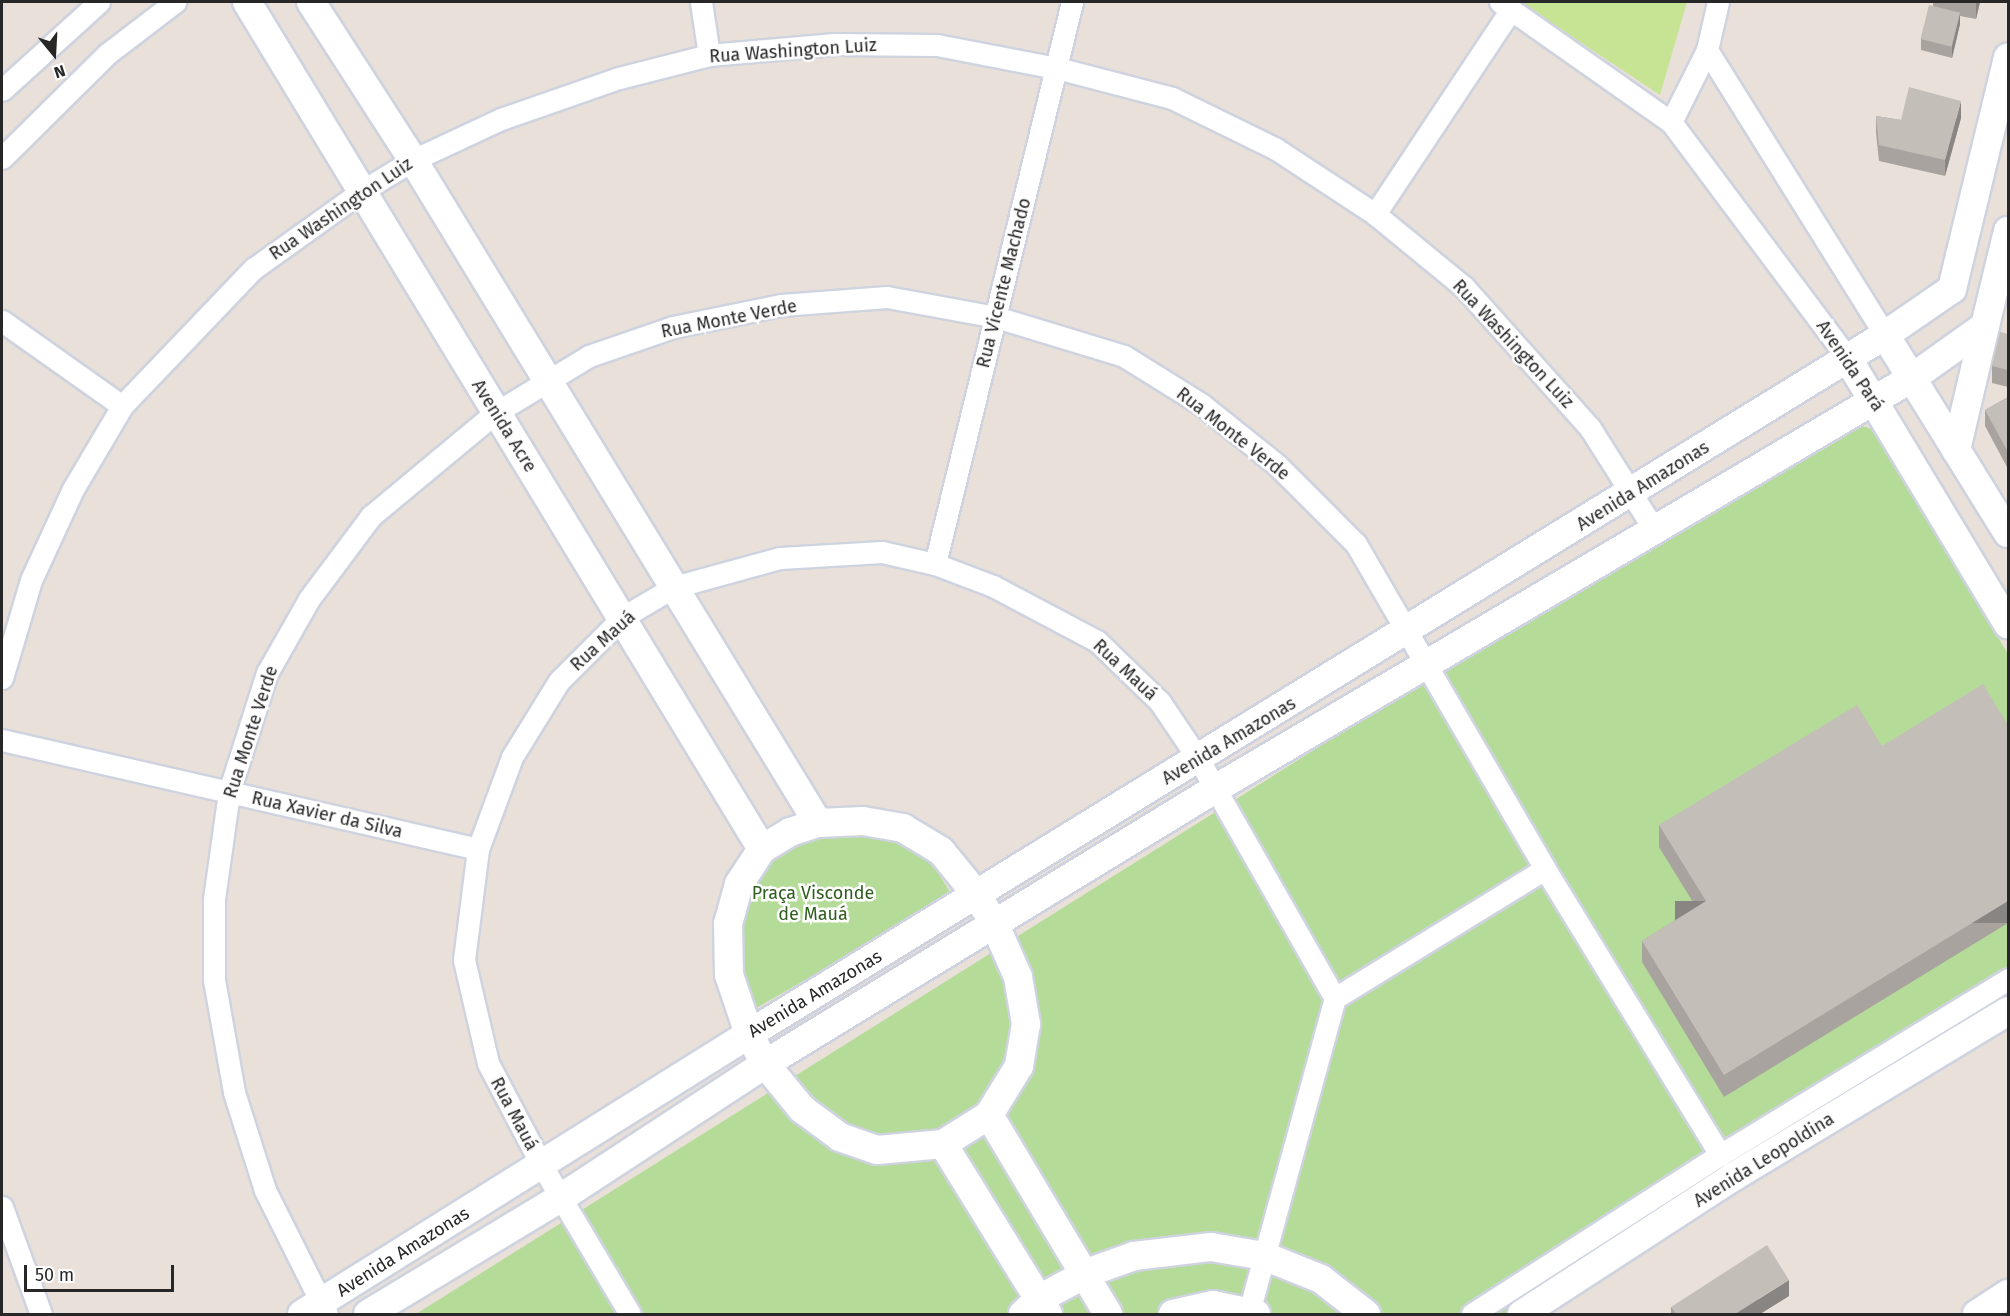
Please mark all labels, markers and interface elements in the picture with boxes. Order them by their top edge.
north arrow [24,24,84,84]
street label: Rua Washington Luiz [708,34,878,68]
text: N [52,61,68,82]
street label: Rua Washington Luiz [265,153,417,265]
street label: Rua Vicente Machado [972,196,1036,370]
street label: Rua Washington Luiz [1448,275,1578,413]
street label: Rua Monte Verde [659,295,799,343]
street label: Avenida Pará [1812,316,1888,416]
street label: Avenida Acre [467,376,541,476]
street label: Rua Monte Verde [1172,383,1294,485]
street label: Avenida Amazonas [1573,437,1713,535]
street label: Rua Mauá [566,606,640,676]
street label: Rua Mauá [1088,635,1162,705]
street label: Rua Monte Verde [219,663,283,801]
street label: Avenida Amazonas [1158,693,1300,789]
street label: Rua Xavier da Silva [249,787,405,843]
park label: Praça Visconde de Mauá [752,883,874,926]
street label: Avenida Amazonas [744,946,886,1042]
street label: Rua Mauá [486,1074,542,1154]
street label: Avenida Leopoldina [1690,1108,1838,1212]
street label: Avenida Amazonas [333,1203,473,1301]
scale bar [27,1253,177,1291]
text: 50 m [35,1264,74,1286]

